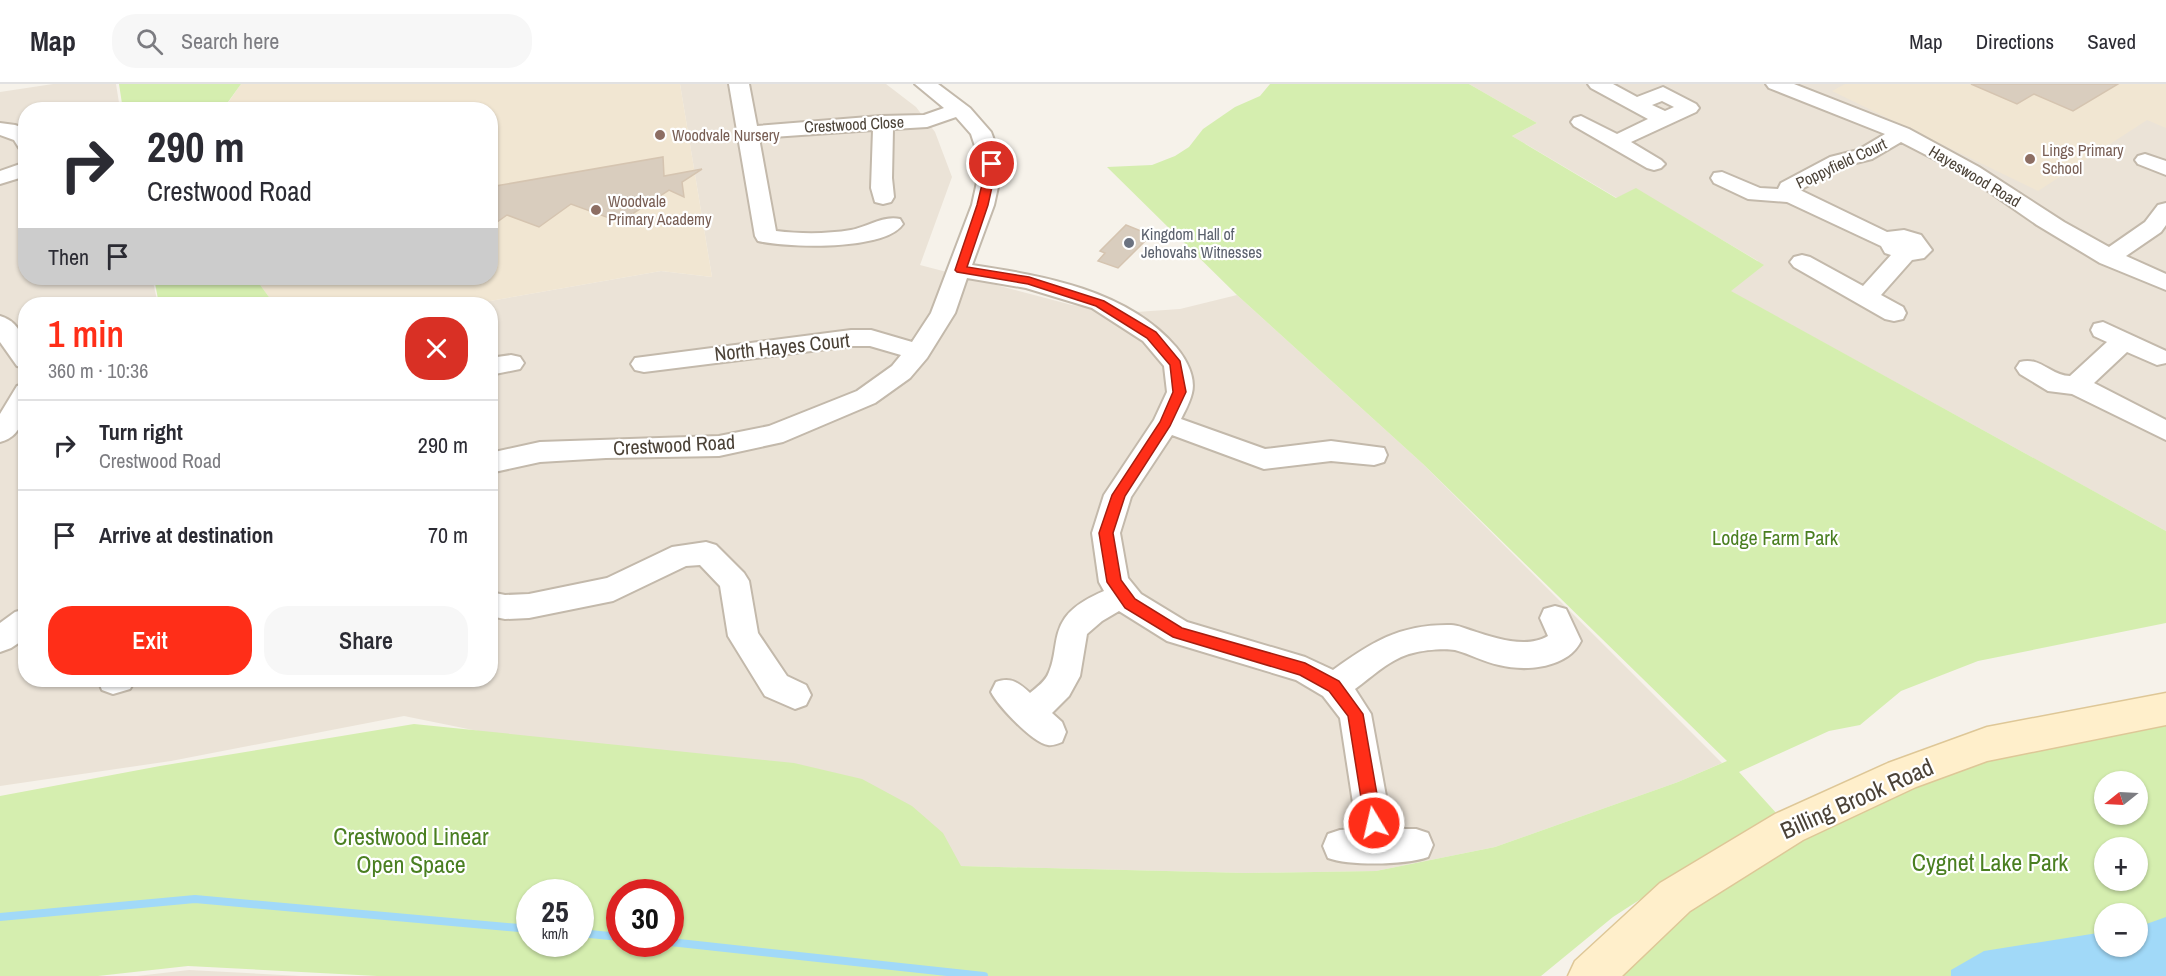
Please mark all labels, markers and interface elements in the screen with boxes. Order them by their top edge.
search box [112,14,532,68]
text: Map [30,22,76,60]
icon: search [133,25,166,58]
text: Search here [181,26,279,56]
text: Map [1909,27,1943,56]
text: Directions [1976,27,2054,56]
text: Saved [2087,27,2136,56]
street label: Crestwood Close [804,110,904,138]
text: 290 m [147,119,245,175]
place label: Woodvale Nursery [672,124,780,146]
icon: right [48,126,126,204]
marker: Woodvale Nursery [653,128,667,142]
street label: Poppyfield Court [1792,132,1890,194]
pin [966,138,1017,189]
place label: Lings Primary School [2042,139,2124,179]
street label: Hayeswood Road [1925,140,2025,212]
icon: arrive [975,147,1008,180]
marker: Lings Primary School [2023,152,2037,166]
text: Crestwood Road [147,173,312,209]
place label: Woodvale Primary Academy [608,190,712,230]
marker: Woodvale Primary Academy [589,203,603,217]
place label: Kingdom Hall of Jehovahs Witnesses [1141,223,1262,263]
marker: Kingdom Hall of Jehovahs Witnesses [1122,236,1136,250]
icon: arrive [101,240,134,273]
text: Then [48,242,89,272]
text: 1 min [48,310,124,358]
button: close [405,317,468,380]
street label: North Hayes Court [713,326,851,367]
text: 360 m · 10:36 [48,357,148,384]
text: Turn right [99,417,183,447]
street label: Crestwood Road [612,428,736,461]
icon: right [48,429,81,462]
text: 290 m [418,430,468,460]
text: Crestwood Road [99,447,221,474]
icon: arrive [48,519,81,552]
text: Arrive at destination [99,520,273,550]
text: 70 m [428,520,468,550]
park label: Lodge Farm Park [1712,524,1839,551]
button: Exit [48,606,252,675]
button: Share [264,606,468,675]
street label: Billing Brook Road [1775,750,1938,846]
north arrow [2094,771,2148,825]
map controls [2094,771,2148,957]
position arrow [1342,791,1406,855]
park label: Crestwood Linear Open Space [333,820,489,880]
button: + [2094,837,2148,891]
park label: Cygnet Lake Park [1912,846,2068,878]
speed limit sign: 30 [606,879,684,957]
text: 25 [541,891,569,931]
button: − [2094,903,2148,957]
text: km/h [542,923,568,944]

